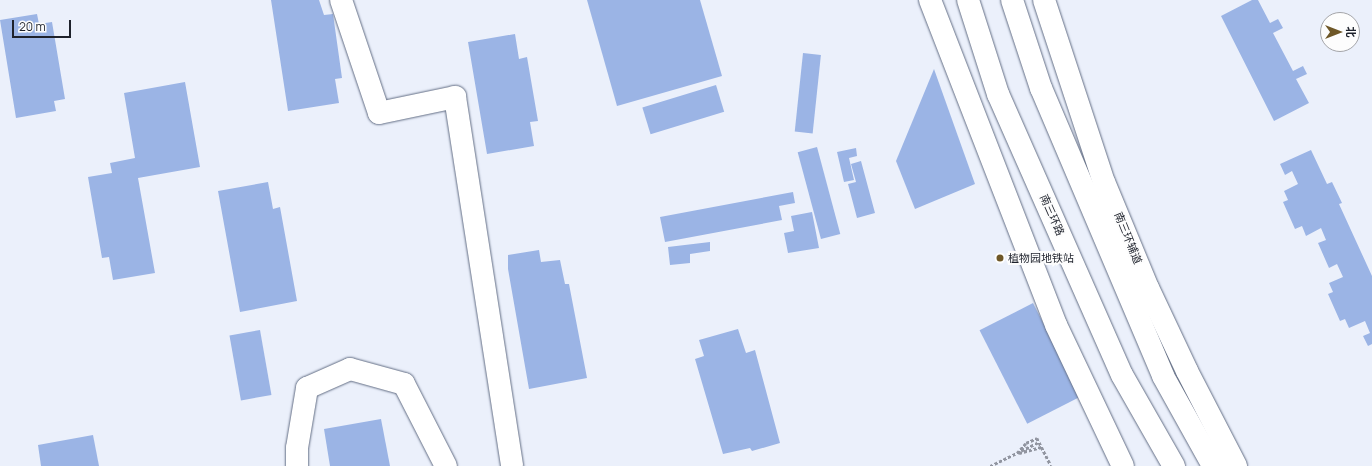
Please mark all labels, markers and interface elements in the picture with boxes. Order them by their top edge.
scale bar [14,12,73,38]
north arrow [1320,12,1360,52]
text: 20 m [19,18,46,35]
text: 北 [1344,27,1359,38]
street label: 南三环路 [1037,192,1067,238]
street label: 南三环辅道 [1112,210,1144,266]
place label: 植物园地铁站 [1008,251,1074,265]
marker: 植物园地铁站 [995,253,1005,263]

